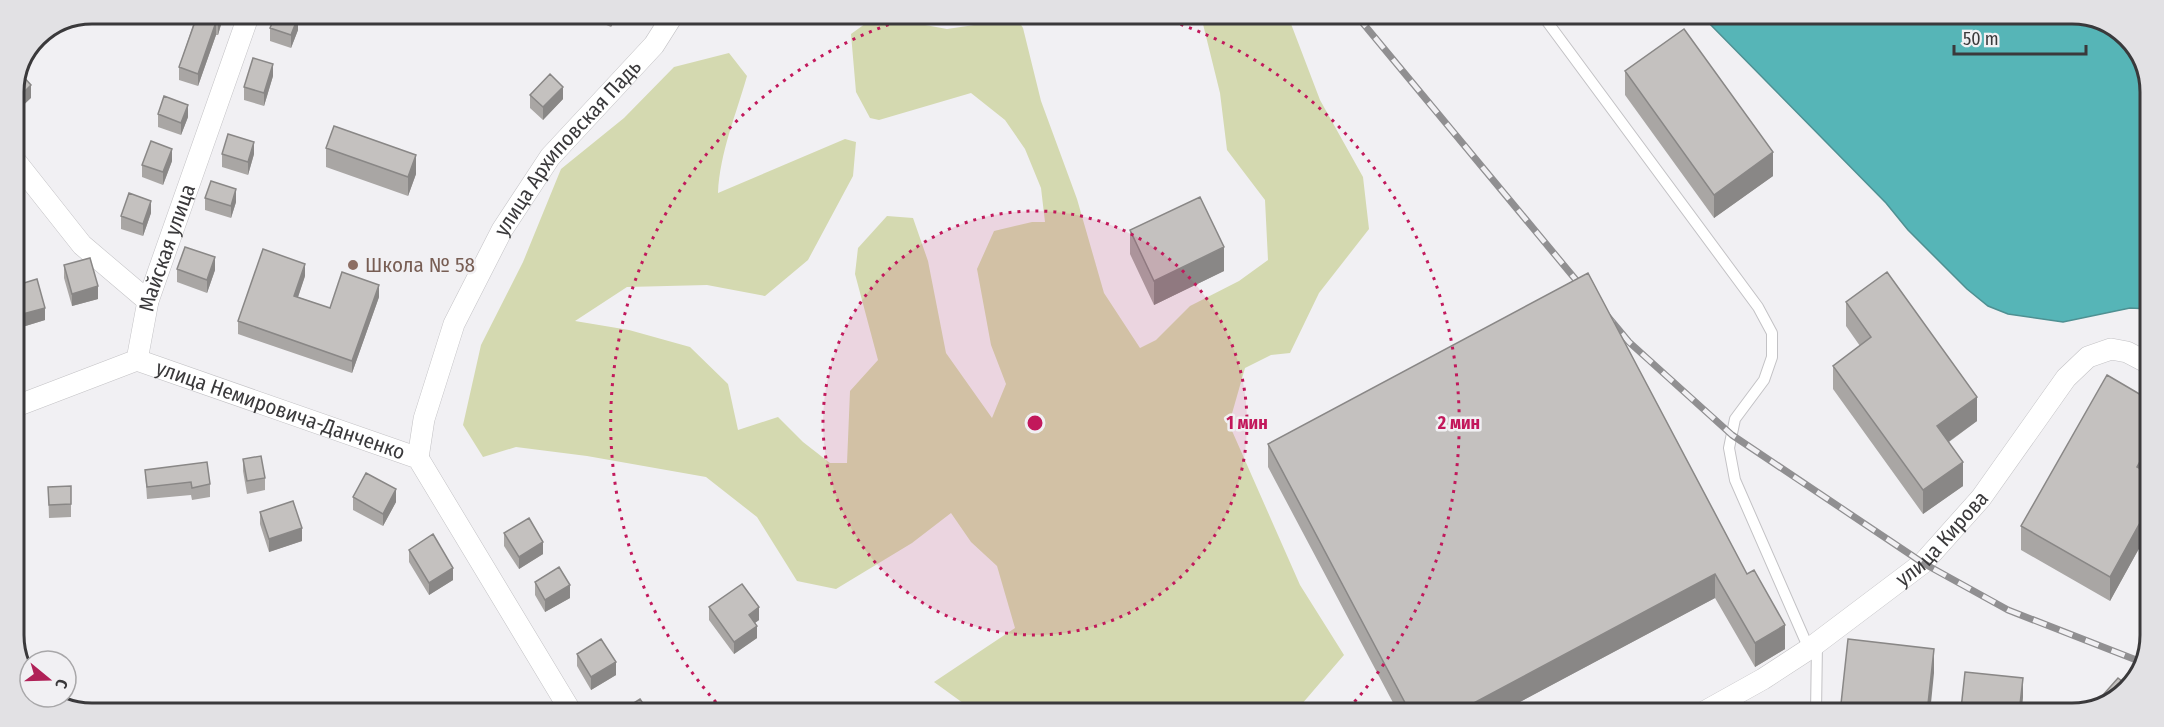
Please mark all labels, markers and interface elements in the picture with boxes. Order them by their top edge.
scale bar [1954,18,2086,56]
text: 50 m [1963,28,1999,50]
street label: улица Архиповская Падь [488,54,647,240]
street label: Майская улица [133,181,201,314]
place label: Школа № 58 [365,252,475,278]
marker: Школа № 58 [346,258,360,272]
street label: улица Немировича-Данченко [152,355,409,466]
text: 1 мин [1226,412,1268,434]
text: 2 мин [1437,412,1480,434]
centre of rings [1025,413,1045,433]
street label: улица Кирова [1890,486,1994,592]
north arrow [18,649,78,709]
text: С [51,677,72,691]

